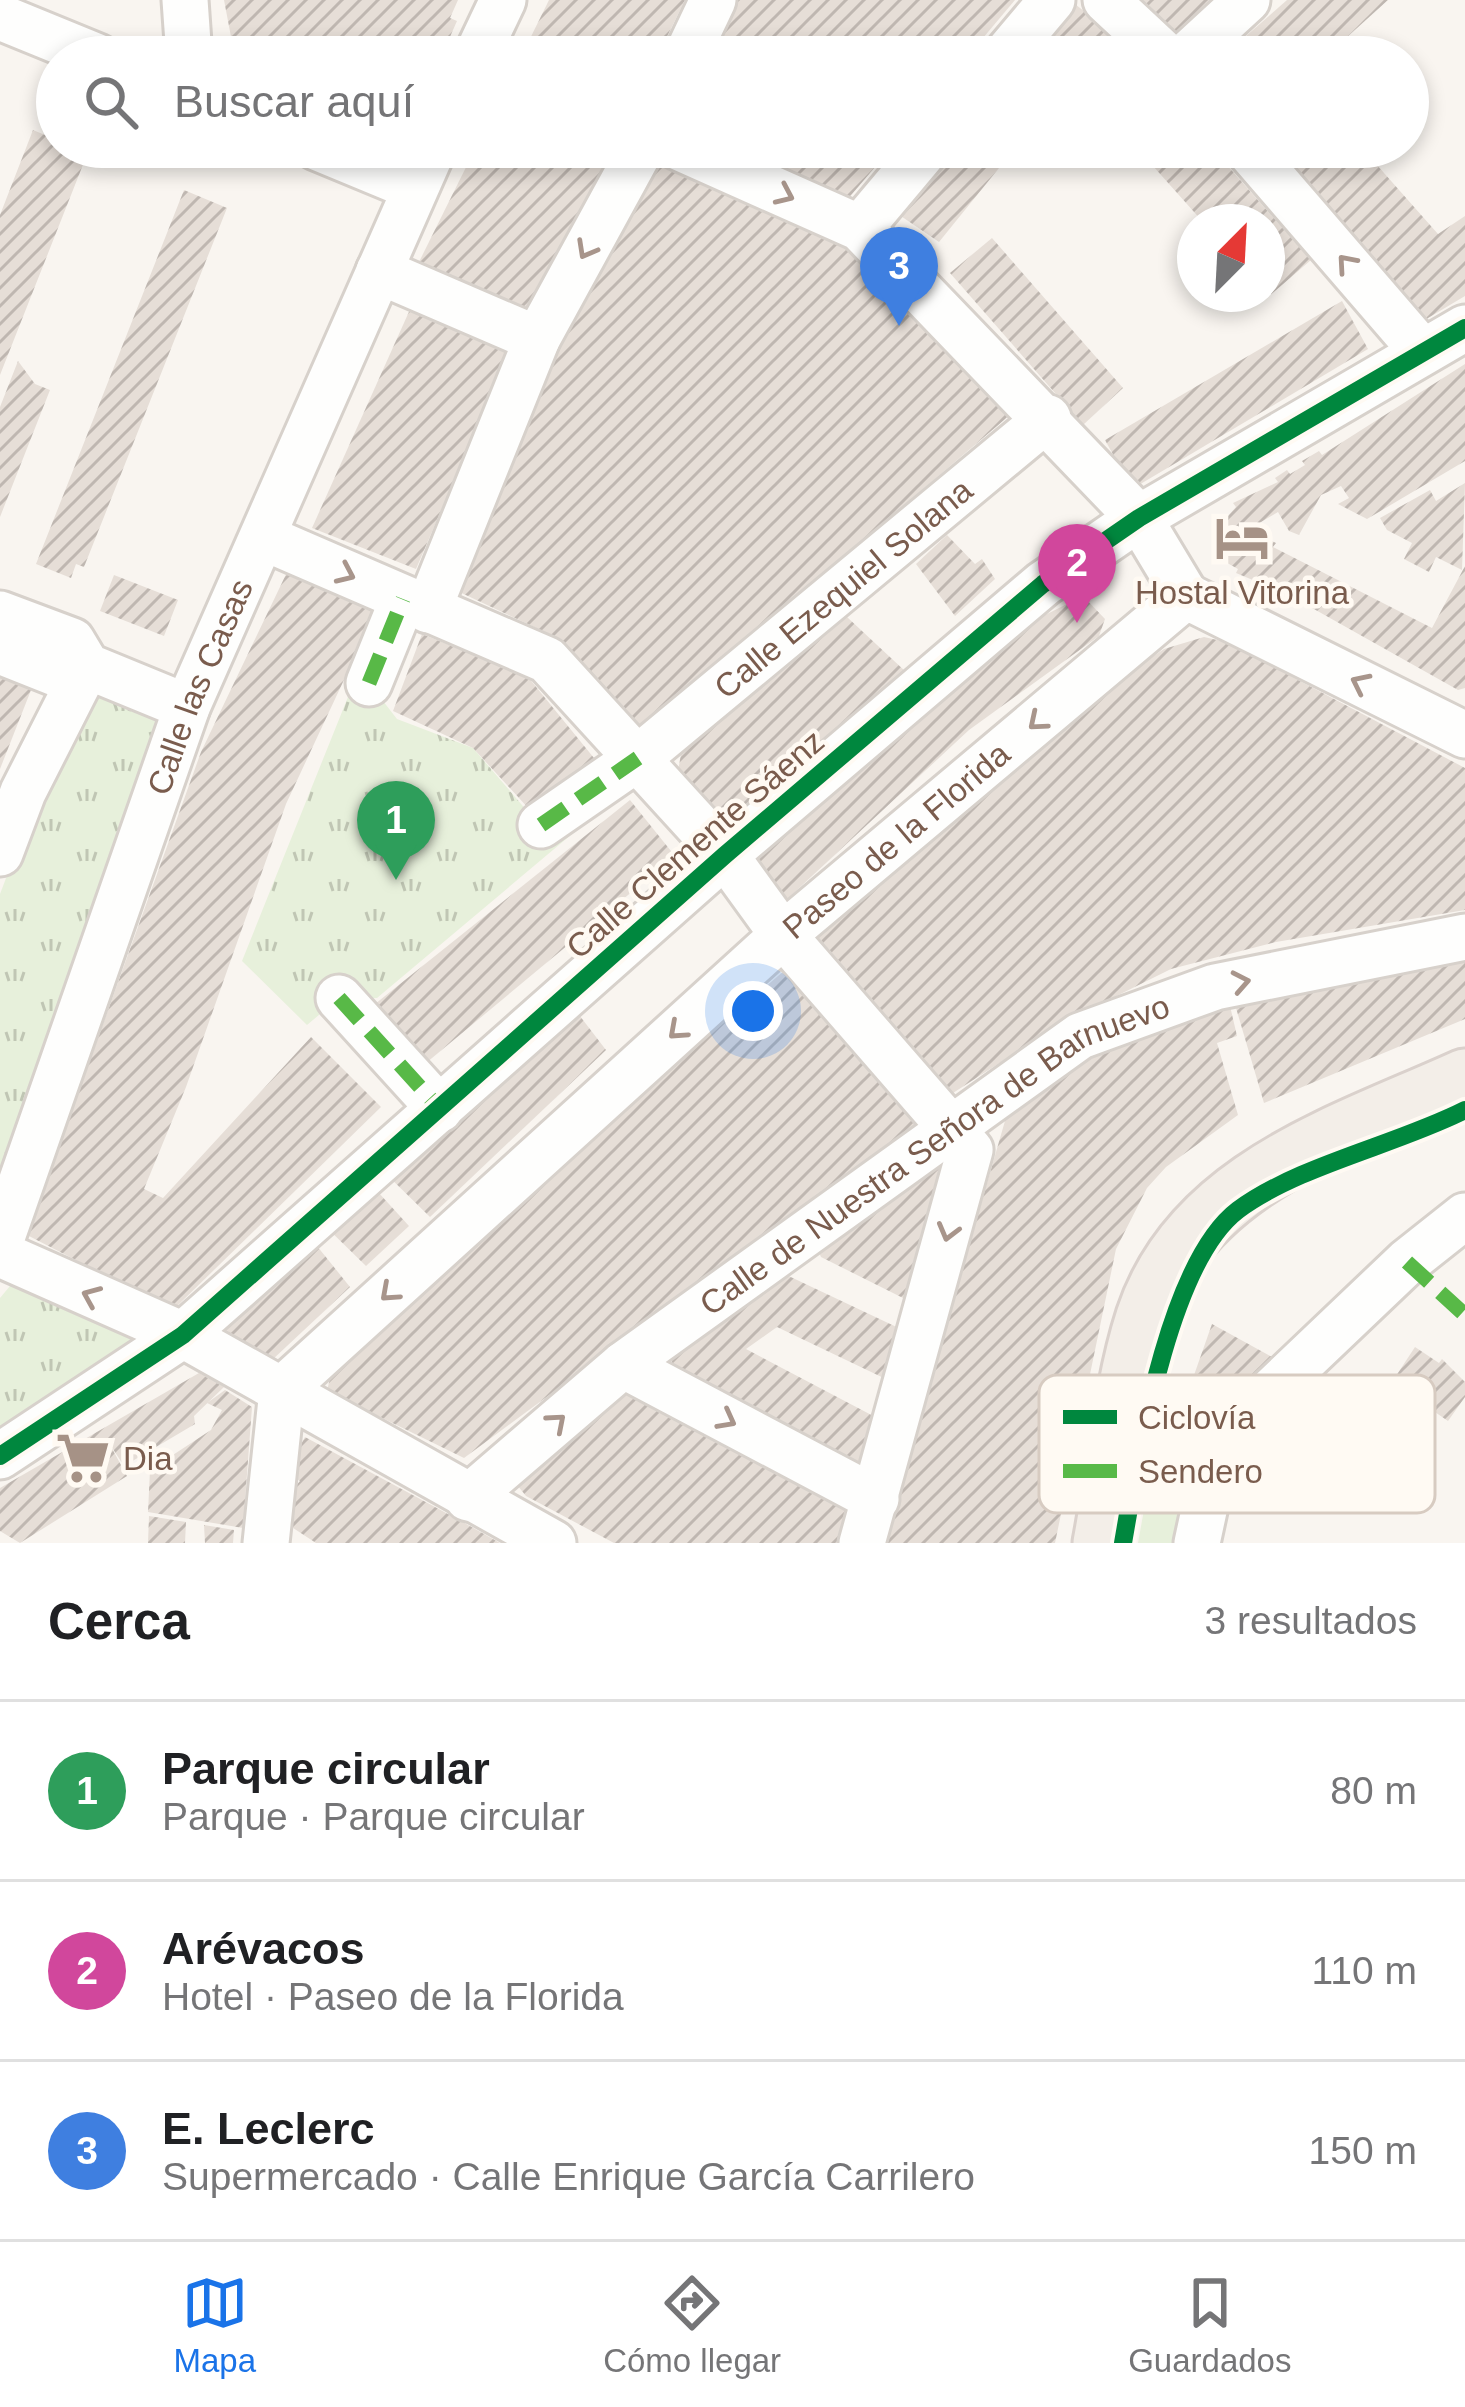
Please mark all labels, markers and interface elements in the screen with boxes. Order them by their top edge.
search box [36,36,1429,168]
icon: search [78,69,144,135]
text: Buscar aquí [174,76,414,127]
one-way arrow [773,180,794,204]
north arrow [1177,204,1285,312]
pin: 3 [860,227,938,326]
one-way arrow [577,237,600,258]
one-way arrow [1339,255,1360,277]
street label: Calle Ezequiel Solana [707,470,979,705]
hotel icon: Hostal Vitorina [1213,509,1271,567]
pin: 2 [1038,524,1116,623]
one-way arrow [334,560,356,584]
street label: Calle las Casas [139,573,260,799]
place label: Hostal Vitorina [1135,574,1350,611]
one-way arrow [1351,674,1372,698]
one-way arrow [1029,707,1051,729]
street label: Calle Clemente Sáenz [559,722,831,966]
street label: Paseo de la Florida [775,734,1017,946]
pin: 1 [357,781,435,880]
one-way arrow [1231,970,1251,995]
your location [723,981,783,1041]
street label: Calle de Nuestra Señora de Barnuevo [692,987,1174,1322]
one-way arrow [670,1017,691,1038]
one-way arrow [937,1221,962,1242]
one-way arrow [381,1279,402,1300]
one-way arrow [82,1286,103,1310]
legend [1039,1375,1435,1513]
text: Ciclovía [1138,1399,1256,1436]
one-way arrow [714,1406,735,1429]
one-way arrow [543,1415,565,1436]
supermarket icon: Dia [54,1429,112,1487]
place label: Dia [123,1440,173,1477]
text: Sendero [1138,1453,1263,1490]
text: Cerca [48,1593,190,1650]
text: 3 resultados [1205,1599,1417,1642]
text: Parque circular [162,1743,490,1794]
text: 1 [76,1769,98,1812]
text: 80 m [1330,1769,1417,1812]
text: Parque · Parque circular [162,1795,585,1838]
text: Arévacos [162,1923,365,1974]
text: 2 [76,1949,98,1992]
text: 110 m [1312,1949,1417,1992]
text: Hotel · Paseo de la Florida [162,1975,624,2018]
text: E. Leclerc [162,2103,375,2154]
text: 3 [76,2129,98,2172]
text: 150 m [1309,2129,1417,2172]
text: Supermercado · Calle Enrique García Carrilero [162,2155,975,2198]
tab: Mapa [174,2270,256,2380]
tab: Cómo llegar [603,2270,781,2380]
tab: Guardados [1128,2270,1291,2380]

